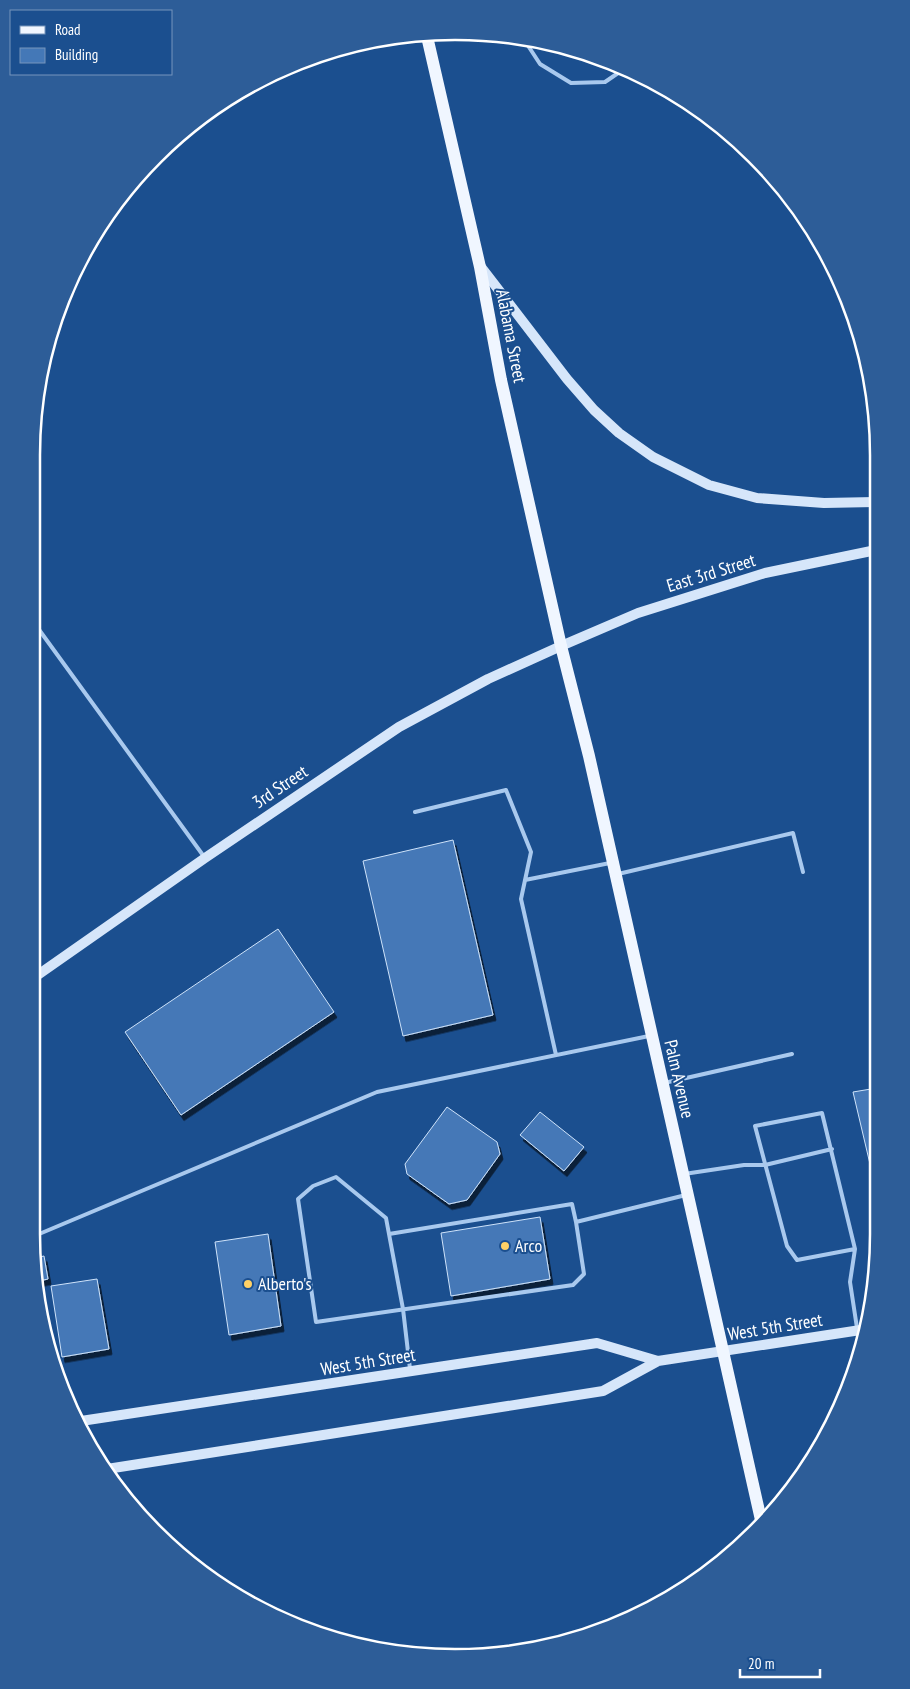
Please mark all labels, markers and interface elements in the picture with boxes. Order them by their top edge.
legend [10,10,172,75]
text: Road [55,20,81,39]
text: Building [55,45,98,64]
street label: Alabama Street [491,287,532,385]
street label: East 3rd Street [664,548,758,597]
street label: 3rd Street [248,760,312,813]
street label: Palm Avenue [659,1038,700,1120]
place label: Arco [515,1234,543,1257]
marker: Arco [499,1240,511,1252]
place label: Alberto's [258,1272,311,1295]
marker: Alberto's [242,1278,254,1290]
street label: West 5th Street [726,1308,824,1345]
street label: West 5th Street [319,1343,417,1380]
scale bar [740,1646,820,1678]
text: 20 m [748,1654,774,1673]

